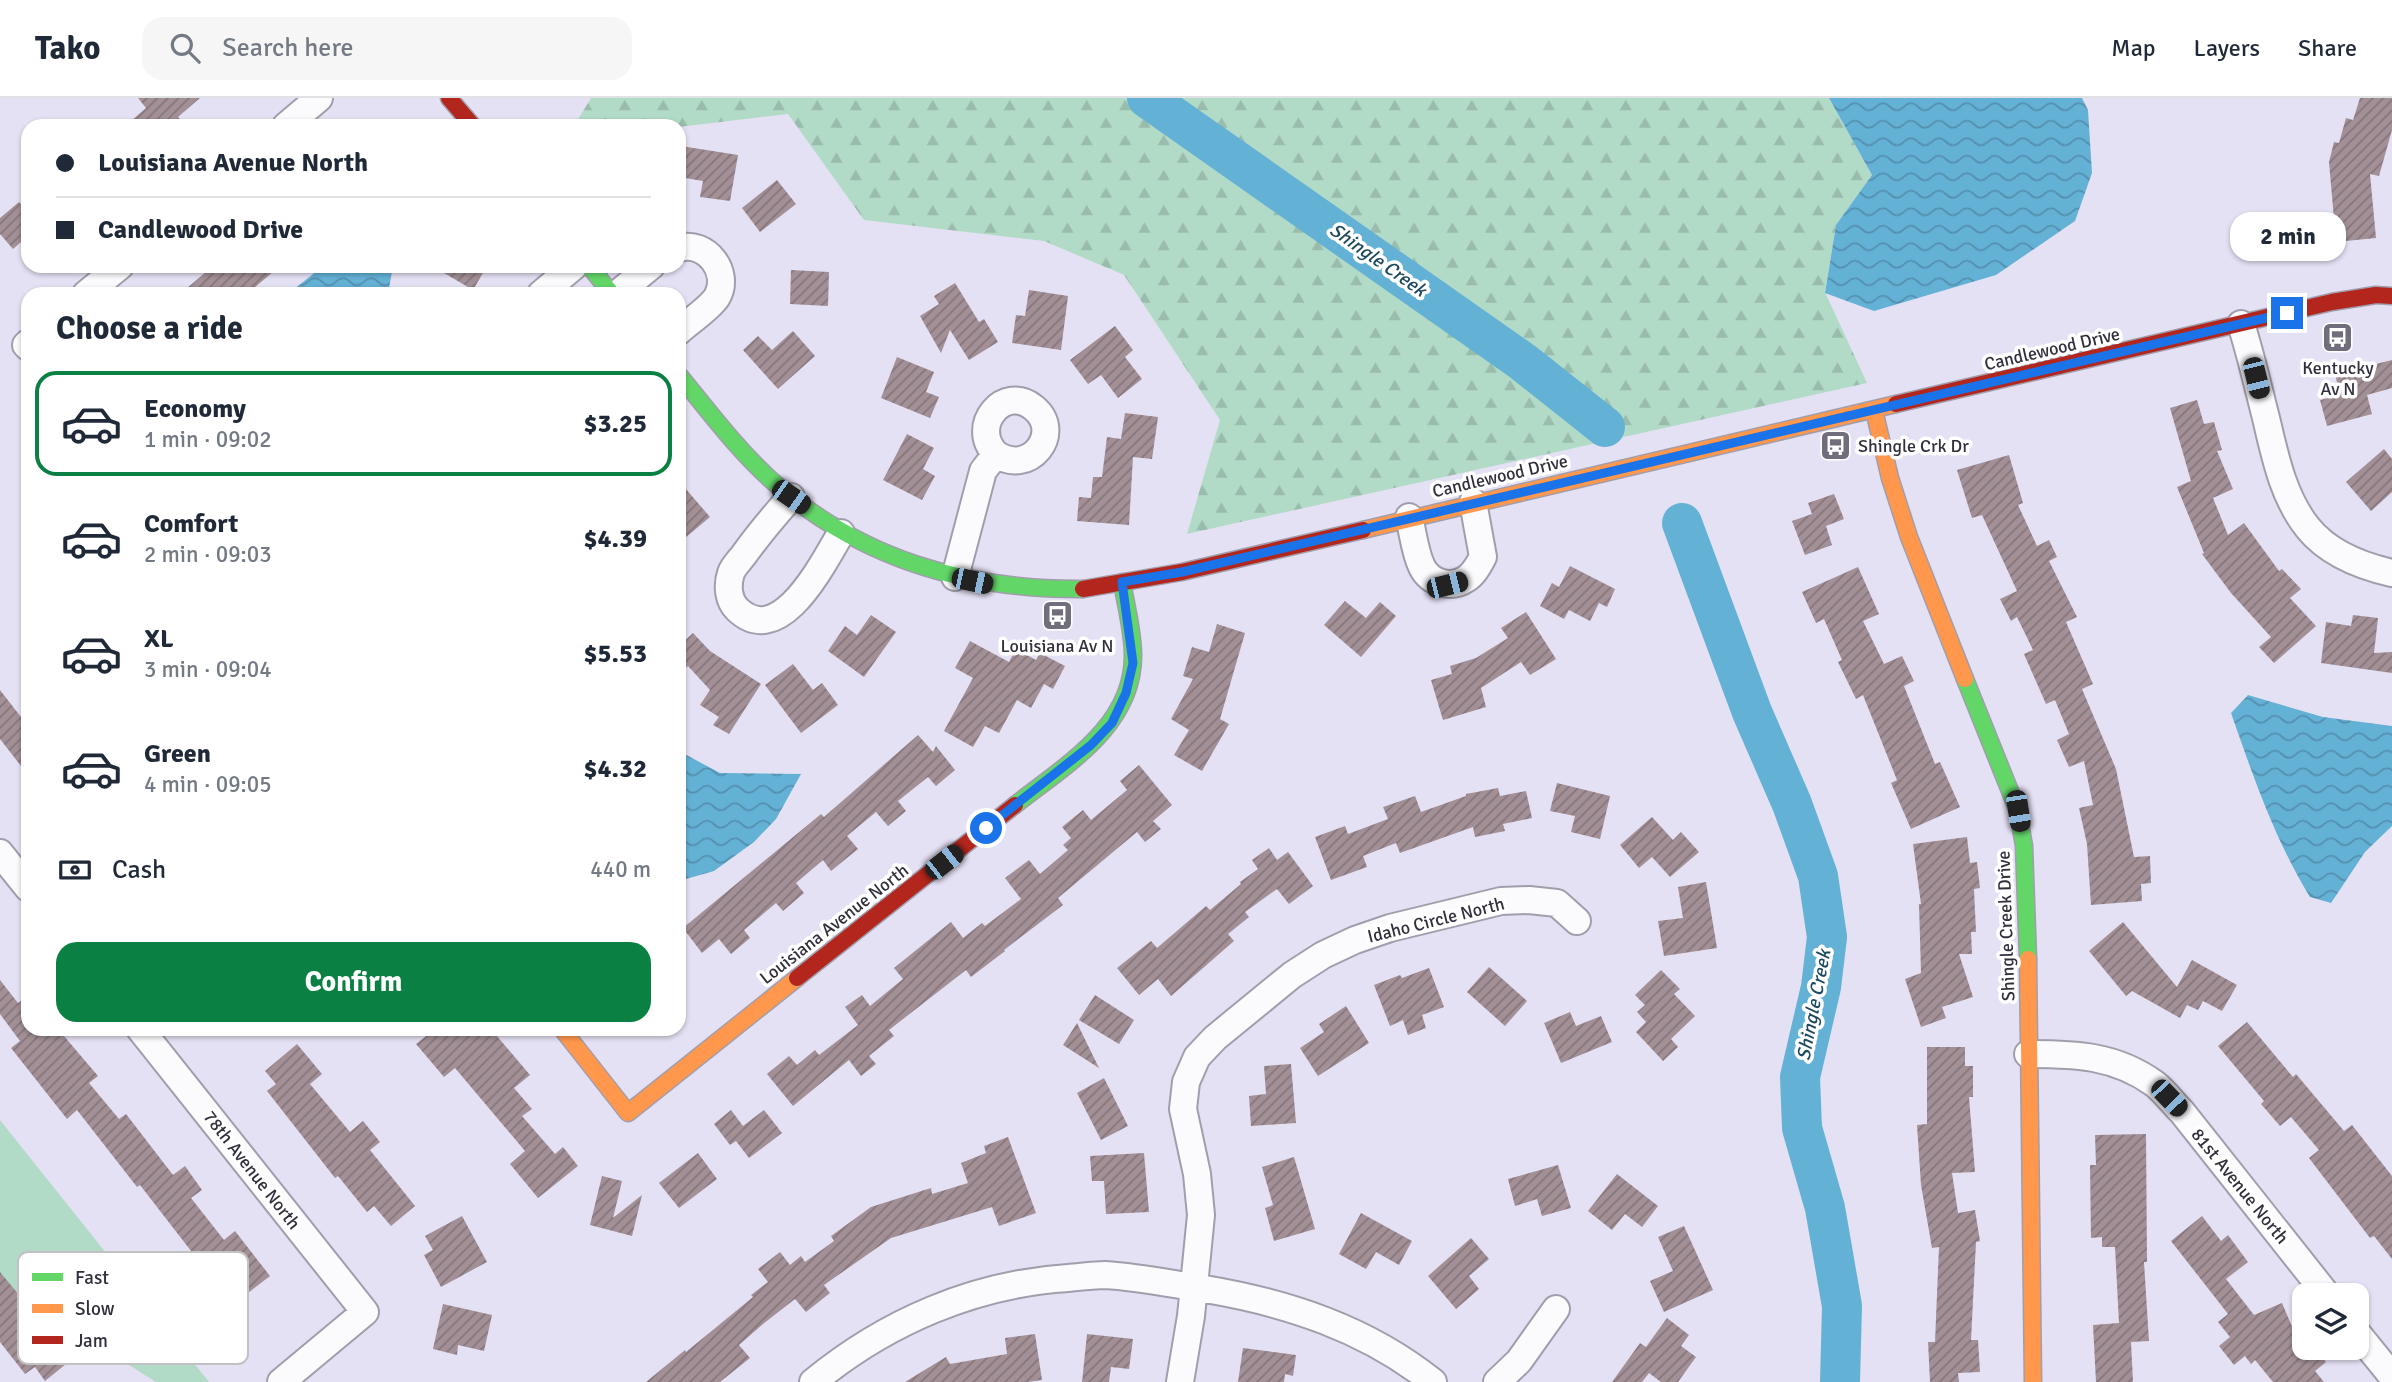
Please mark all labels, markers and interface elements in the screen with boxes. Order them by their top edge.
search box [142,17,632,80]
text: Tako [35,28,100,69]
icon: search [166,29,204,67]
text: Search here [222,32,353,64]
text: Map [2111,33,2156,63]
text: Layers [2194,33,2260,63]
text: Share [2298,33,2357,63]
text: Louisiana Avenue North [98,147,368,179]
callout: 2 min [2229,212,2345,260]
text: Candlewood Drive [98,214,303,246]
water label: Shingle Creek [1325,218,1432,303]
text: 2 min [2260,222,2316,251]
route end [2271,297,2303,329]
text: Choose a ride [56,309,243,348]
bus stop icon: Kentucky Av N [2321,321,2355,355]
street label: Candlewood Drive [1982,323,2122,375]
car [2241,355,2272,401]
place label: Kentucky Av N [2302,357,2374,400]
icon: car [60,392,123,455]
text: Economy [144,393,246,425]
text: $3.25 [583,408,647,440]
text: 1 min · 09:02 [144,425,272,454]
bus stop icon: Shingle Crk Dr [1818,429,1852,463]
place label: Shingle Crk Dr [1858,435,1969,457]
street label: Candlewood Drive [1430,450,1570,502]
car [768,476,815,518]
icon: car [60,507,123,570]
text: Comfort [144,508,238,540]
text: $4.39 [583,523,647,555]
text: 2 min · 09:03 [144,540,272,569]
car [950,566,995,596]
car [1425,570,1470,600]
bus stop icon: Louisiana Av N [1040,598,1074,632]
icon: car [60,622,123,685]
text: XL [144,623,174,655]
place label: Louisiana Av N [1001,635,1113,657]
text: $5.53 [583,638,647,670]
text: 3 min · 09:04 [144,655,272,684]
icon: car [60,737,123,800]
text: Green [144,738,211,770]
text: $4.32 [583,753,647,785]
text: 4 min · 09:05 [144,770,272,799]
car [2005,789,2032,833]
route start [970,812,1002,844]
car [921,841,968,883]
street label: Shingle Creek Drive [1992,850,2020,1002]
icon: cash [56,851,94,889]
text: Cash [112,854,166,886]
text: 440 m [590,855,651,884]
street label: Louisiana Avenue North [755,859,913,989]
street label: Idaho Circle North [1365,892,1507,948]
button: Confirm [56,942,651,1022]
water label: Shingle Creek [1792,946,1837,1062]
car [2147,1076,2192,1120]
street label: 78th Avenue North [199,1106,305,1234]
street label: 81st Avenue North [2187,1124,2293,1248]
legend [18,1252,248,1364]
text: Fast [75,1266,109,1290]
map controls [2292,1283,2369,1360]
button: layers [2292,1283,2369,1360]
text: Slow [75,1297,115,1321]
text: Jam [75,1329,108,1353]

